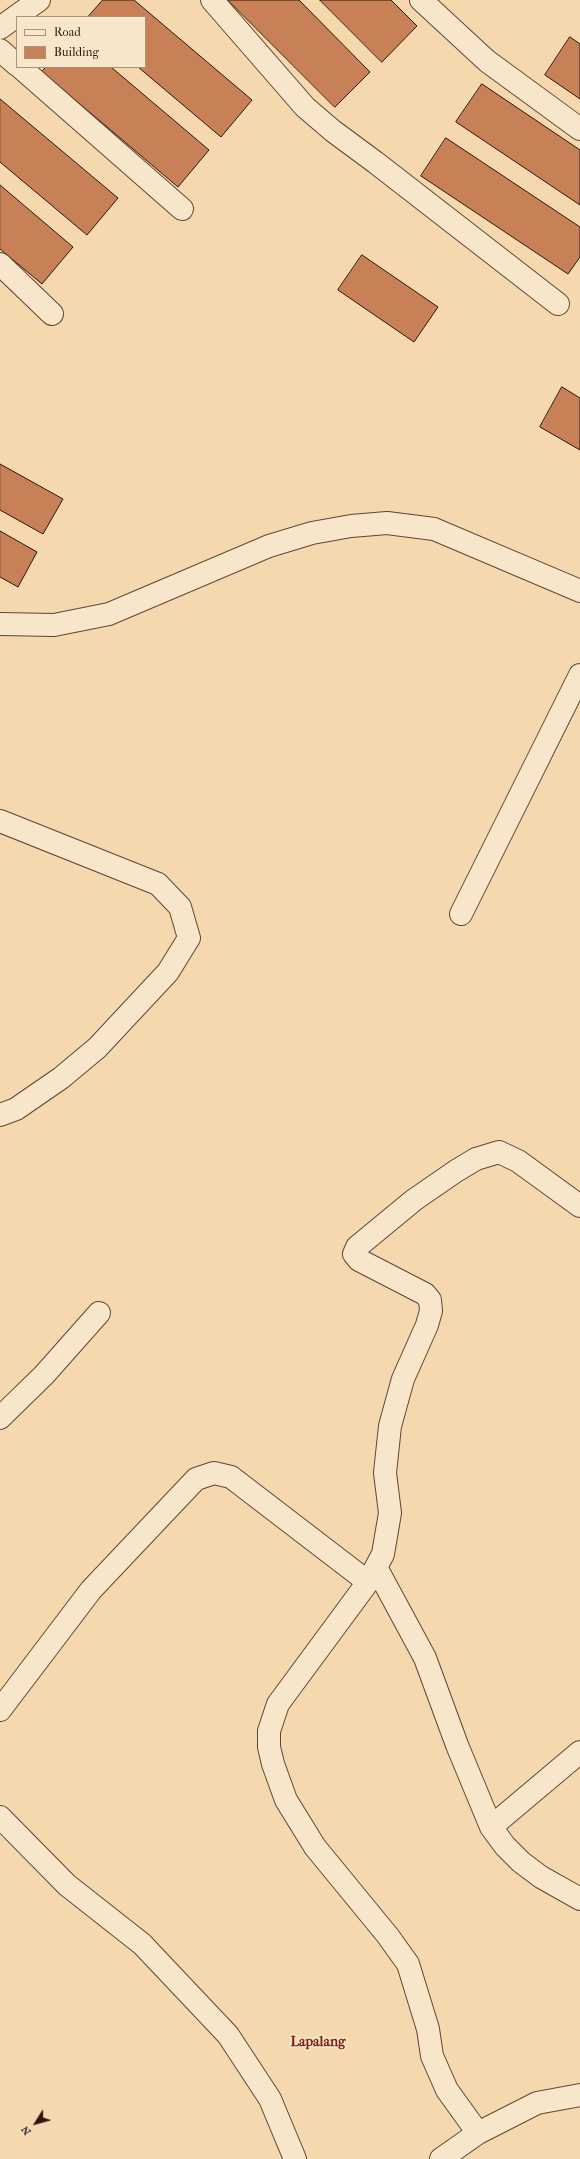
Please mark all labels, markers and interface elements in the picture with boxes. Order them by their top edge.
legend [16,16,146,68]
text: Road [54,25,81,39]
text: Building [54,45,99,59]
district label: Lapalang [291,2035,345,2051]
north arrow [16,2103,56,2143]
text: N [18,2123,34,2138]

